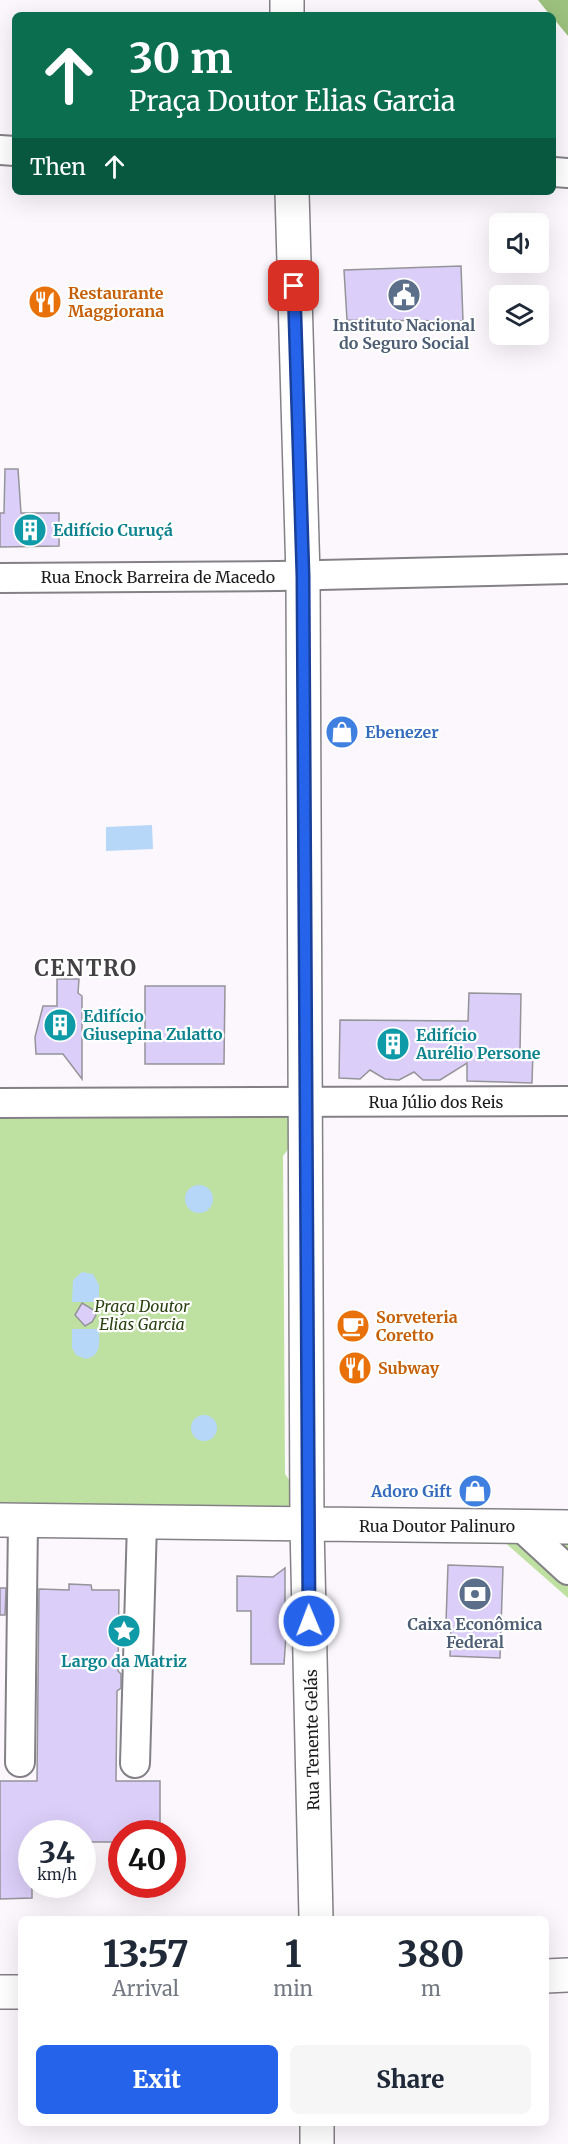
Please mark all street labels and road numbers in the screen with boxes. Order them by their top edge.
street label: Rua Enock Barreira de Macedo [41,567,275,587]
street label: Rua Júlio dos Reis [369,1092,504,1112]
street label: Rua Doutor Palinuro [359,1516,515,1536]
street label: Rua Tenente Gelás [301,1669,323,1811]

